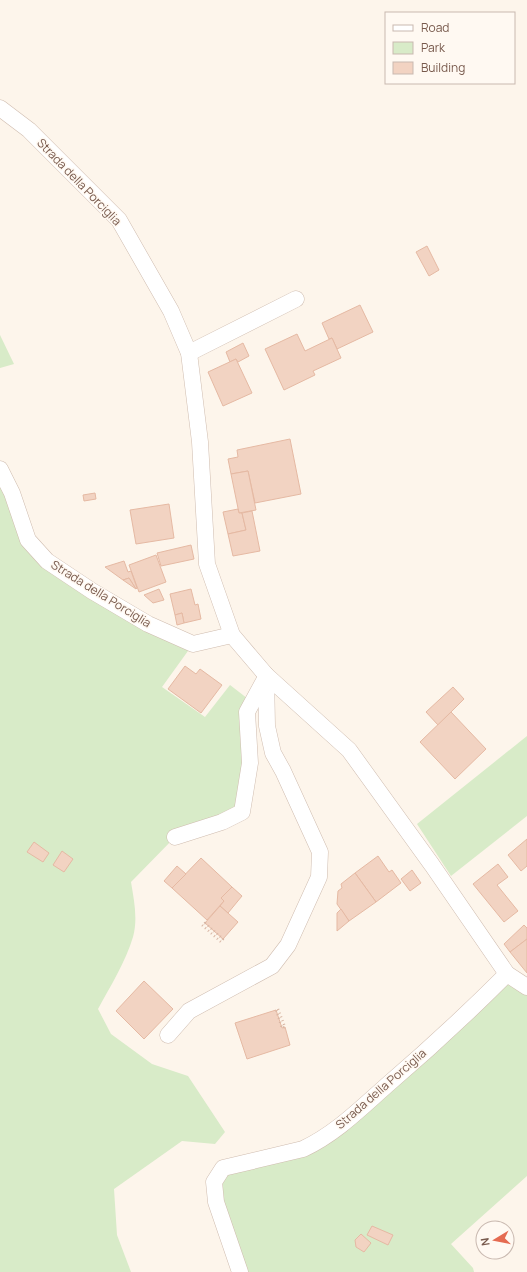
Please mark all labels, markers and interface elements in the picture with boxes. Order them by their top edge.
legend [385,12,515,84]
text: Road [421,19,449,36]
text: Park [421,39,446,56]
text: Building [421,59,465,76]
street label: Strada della Porciglia [33,134,125,229]
street label: Strada della Porciglia [48,556,155,631]
street label: Strada della Porciglia [332,1044,430,1133]
north arrow [475,1220,515,1260]
text: N [477,1237,493,1247]

